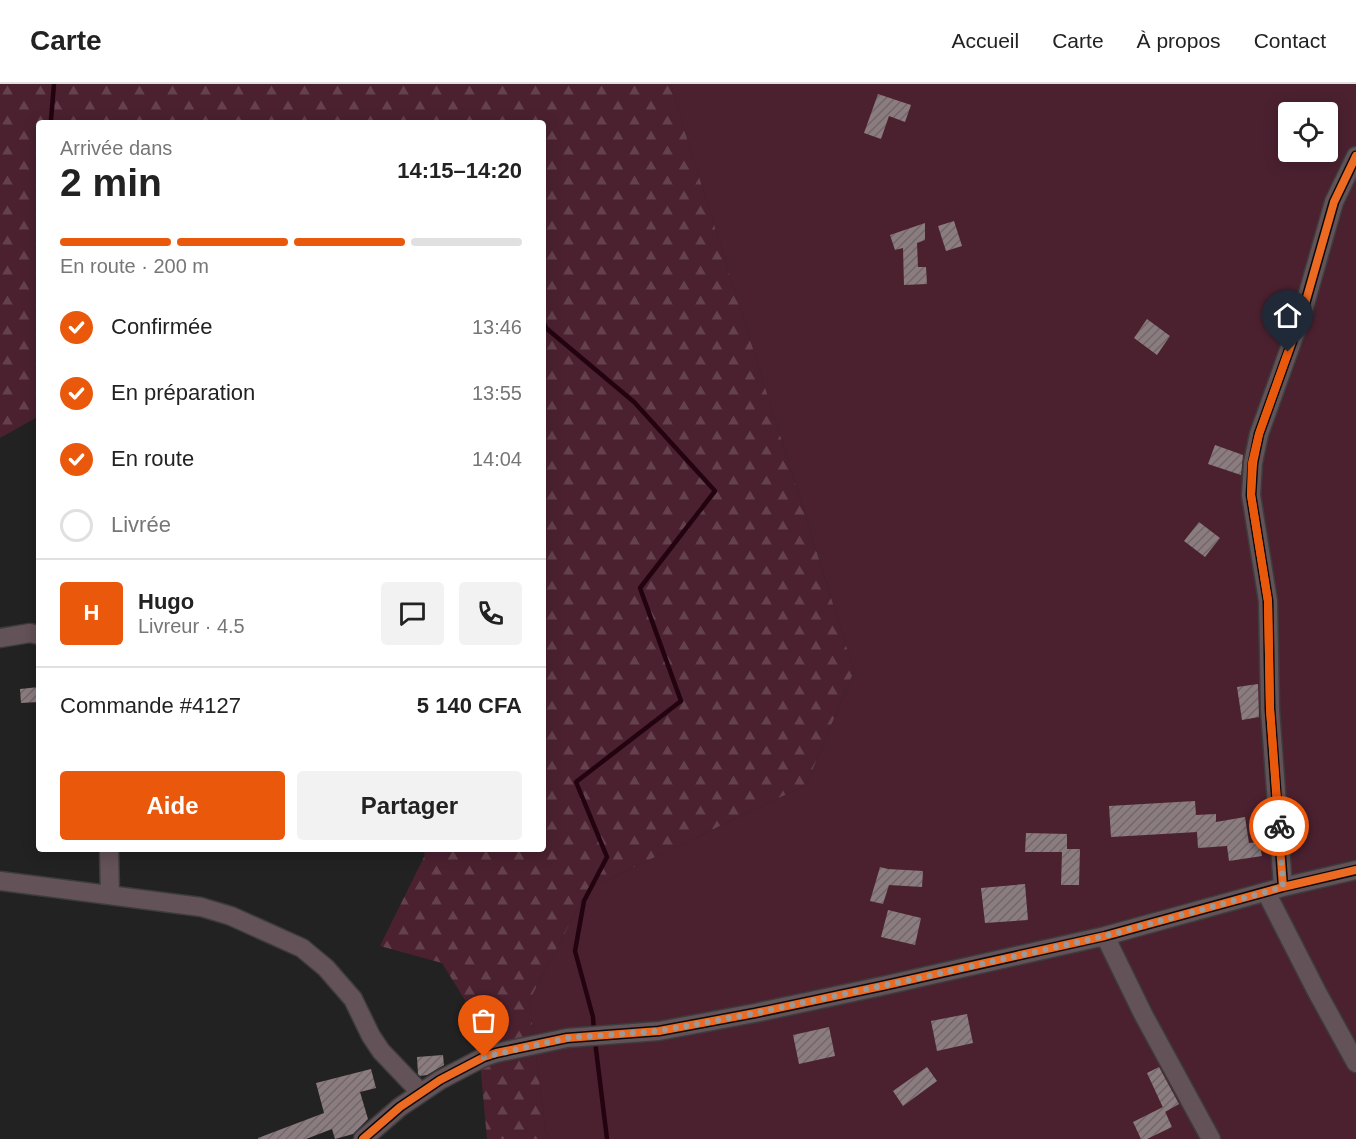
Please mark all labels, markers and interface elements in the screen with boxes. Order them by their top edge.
text: Carte [30,25,102,56]
text: Accueil [952,29,1019,52]
text: Carte [1052,29,1104,52]
text: À propos [1137,29,1221,52]
text: Contact [1254,29,1326,52]
map controls [1278,102,1338,162]
button: locate [1278,102,1338,162]
text: Arrivée dans [60,137,172,159]
text: 14:15–14:20 [397,158,522,183]
text: 2 min [60,161,162,204]
text: En route · 200 m [60,255,209,277]
pin [1262,290,1313,352]
icon: home [1271,299,1304,332]
icon: check [60,311,93,344]
text: Confirmée [111,314,212,339]
text: 13:46 [472,316,522,338]
icon: check [60,377,93,410]
text: En préparation [111,380,255,405]
text: 13:55 [472,382,522,404]
icon: check [60,443,93,476]
text: En route [111,446,194,471]
text: 14:04 [472,448,522,470]
text: Livrée [111,512,171,537]
button: chat [381,582,444,645]
button: phone [459,582,522,645]
text: Hugo [138,589,194,614]
text: H [84,600,99,625]
text: Livreur · 4.5 [138,615,245,637]
text: Commande #4127 [60,693,241,718]
text: 5 140 CFA [417,693,522,718]
button: Aide [60,771,285,840]
button: Partager [297,771,522,840]
courier [1249,796,1309,856]
icon: bike [1263,810,1296,843]
pin [458,995,509,1057]
icon: bag [467,1004,500,1037]

